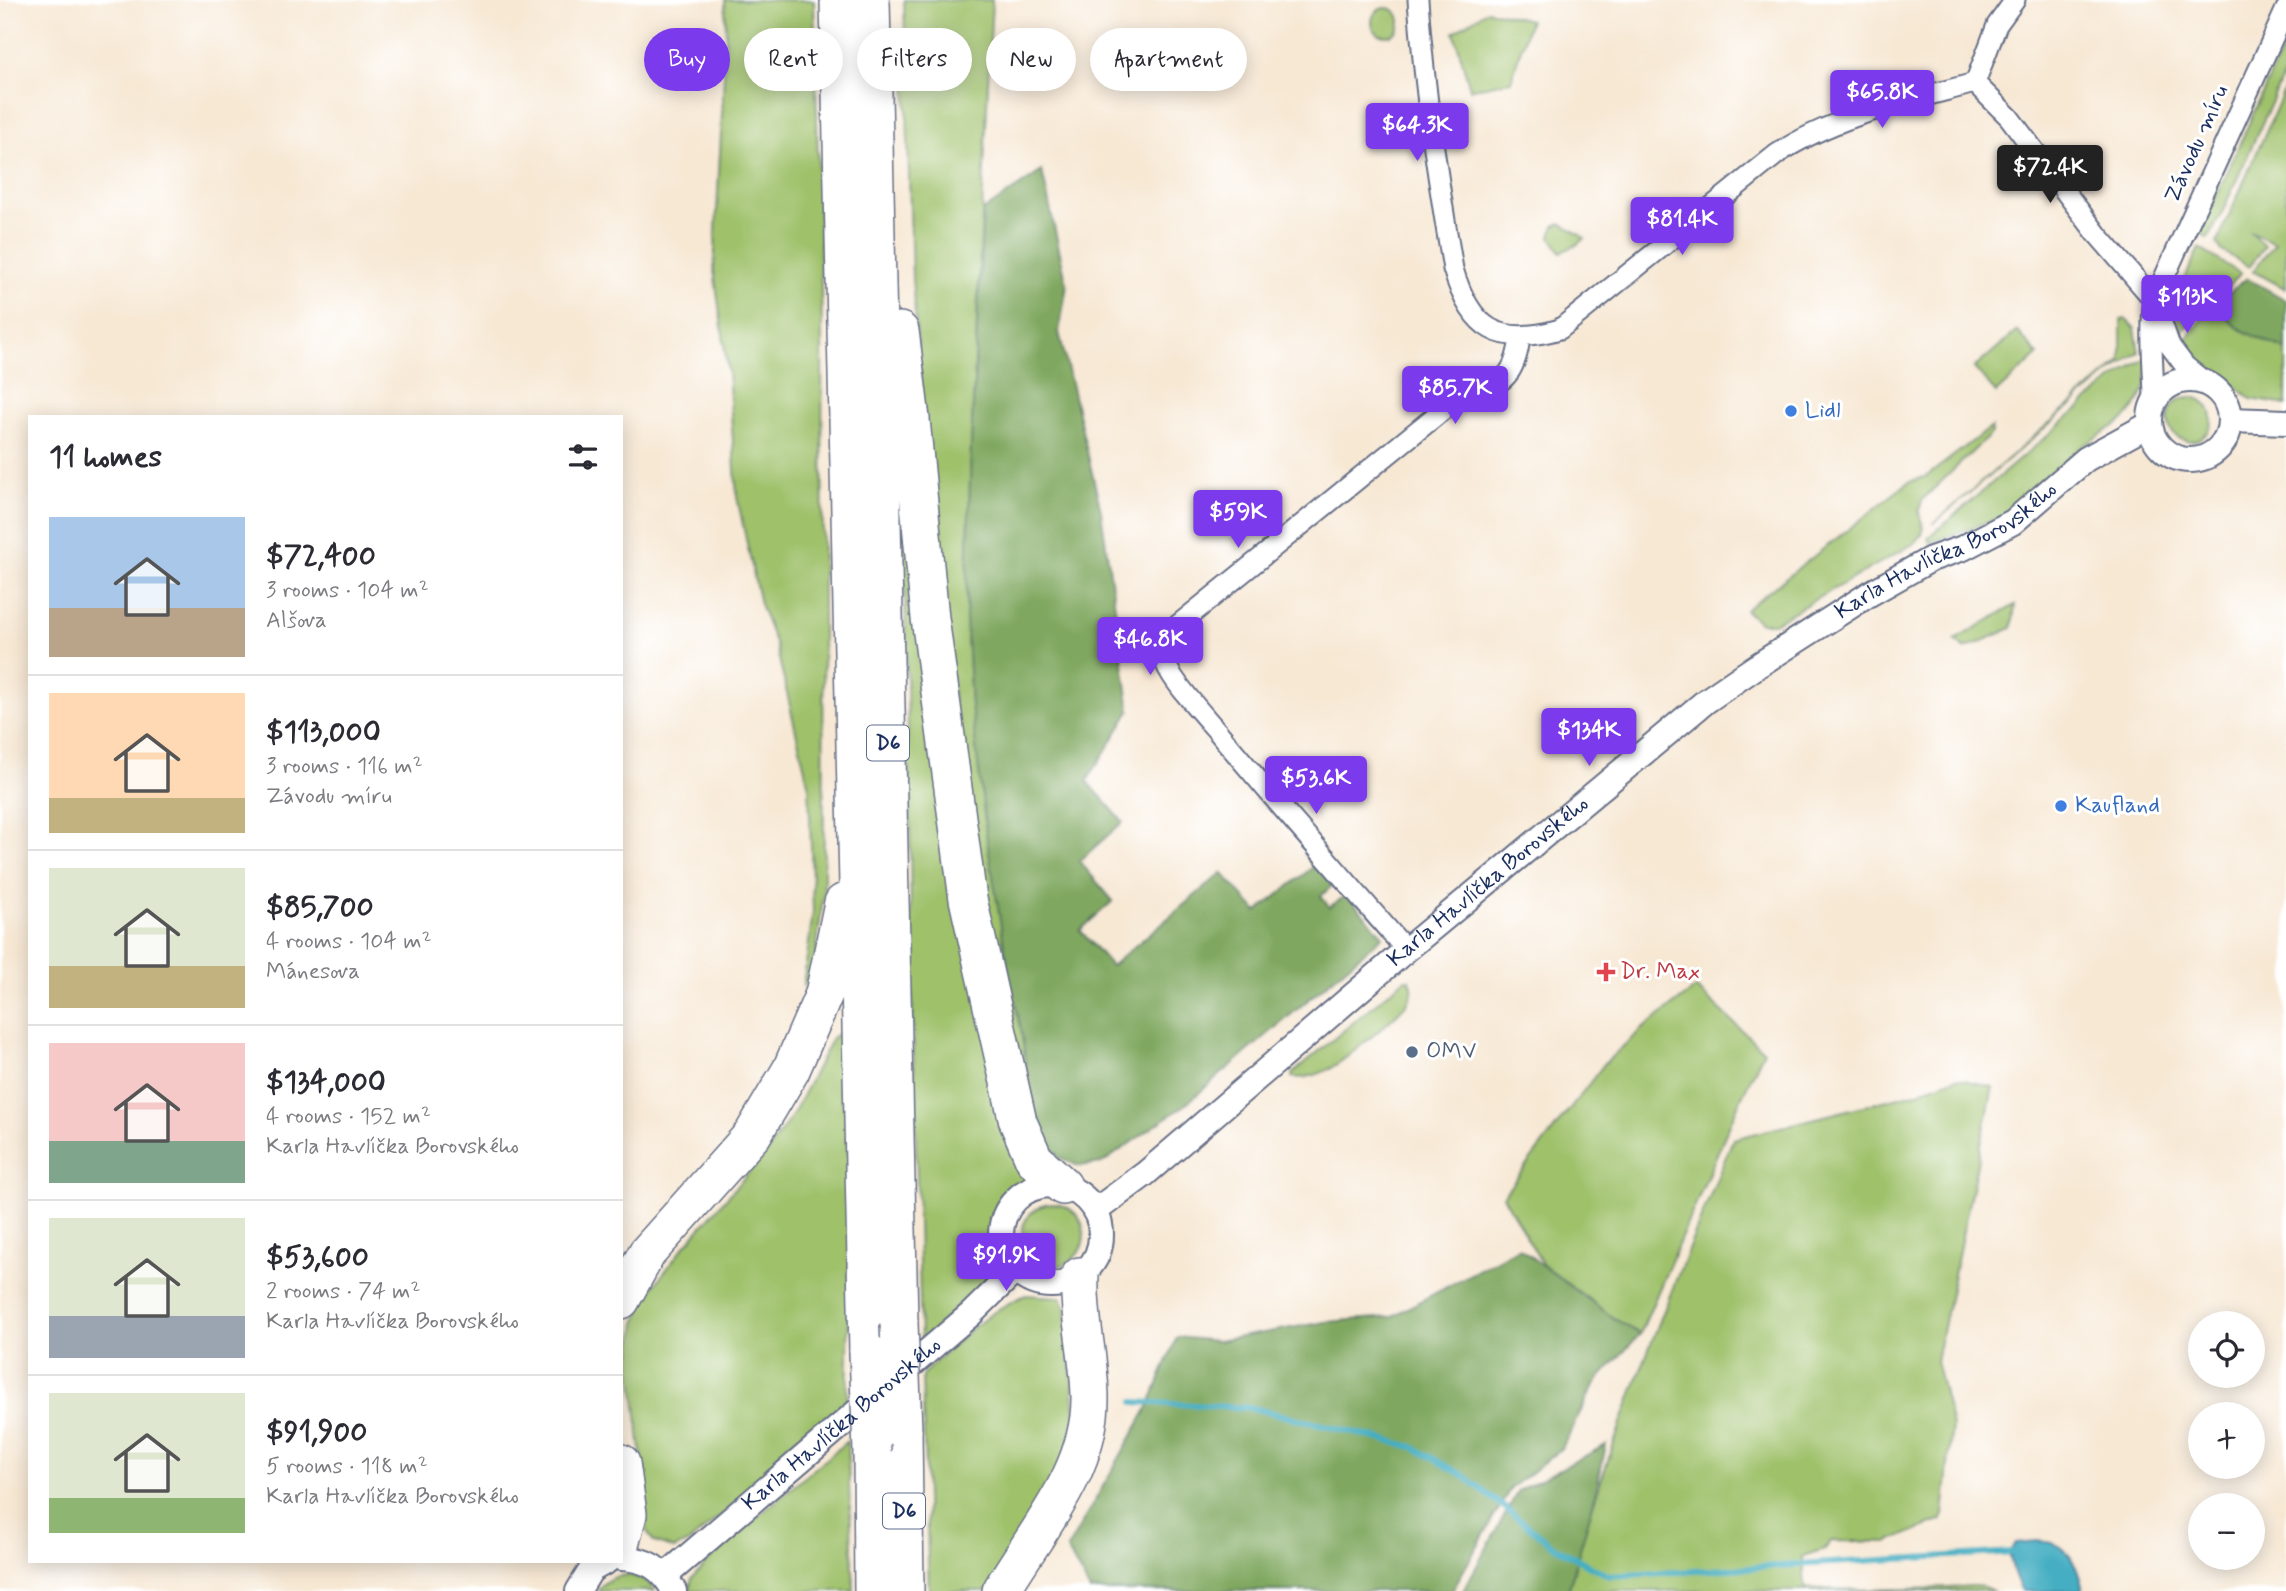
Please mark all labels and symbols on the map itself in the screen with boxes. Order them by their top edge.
pin: $65.8K [1825,71,1939,130]
street label: Závodu míru [2158,80,2236,208]
pin: $64.3K [1360,104,1474,163]
pin: $72.4K [1993,146,2107,205]
pin: $81.4K [1625,198,1739,257]
pin: $113K [2138,276,2236,335]
pin: $85.7K [1398,366,1512,426]
place label: Lidl [1805,396,1841,426]
marker: Lidl [1783,403,1799,419]
street label: Karla Havlíčka Borovského [1829,475,2064,627]
pin: $59K [1197,490,1279,550]
pin: $46.8K [1093,618,1207,677]
pin: $134K [1540,708,1638,768]
road number: D6 [867,726,909,760]
pin: $53.6K [1259,756,1373,816]
street label: Karla Havlíčka Borovského [1381,789,1595,974]
place label: Kaufland [2075,791,2160,821]
marker: Kaufland [2053,798,2069,814]
place label: Dr. Max [1620,957,1700,987]
marker: Dr. Max [1598,964,1614,980]
place label: OMV [1426,1037,1476,1067]
marker: OMV [1404,1044,1420,1060]
pin: $91.9K [949,1234,1063,1293]
street label: Karla Havlíčka Borovského [736,1331,948,1518]
road number: D6 [883,1494,925,1528]

